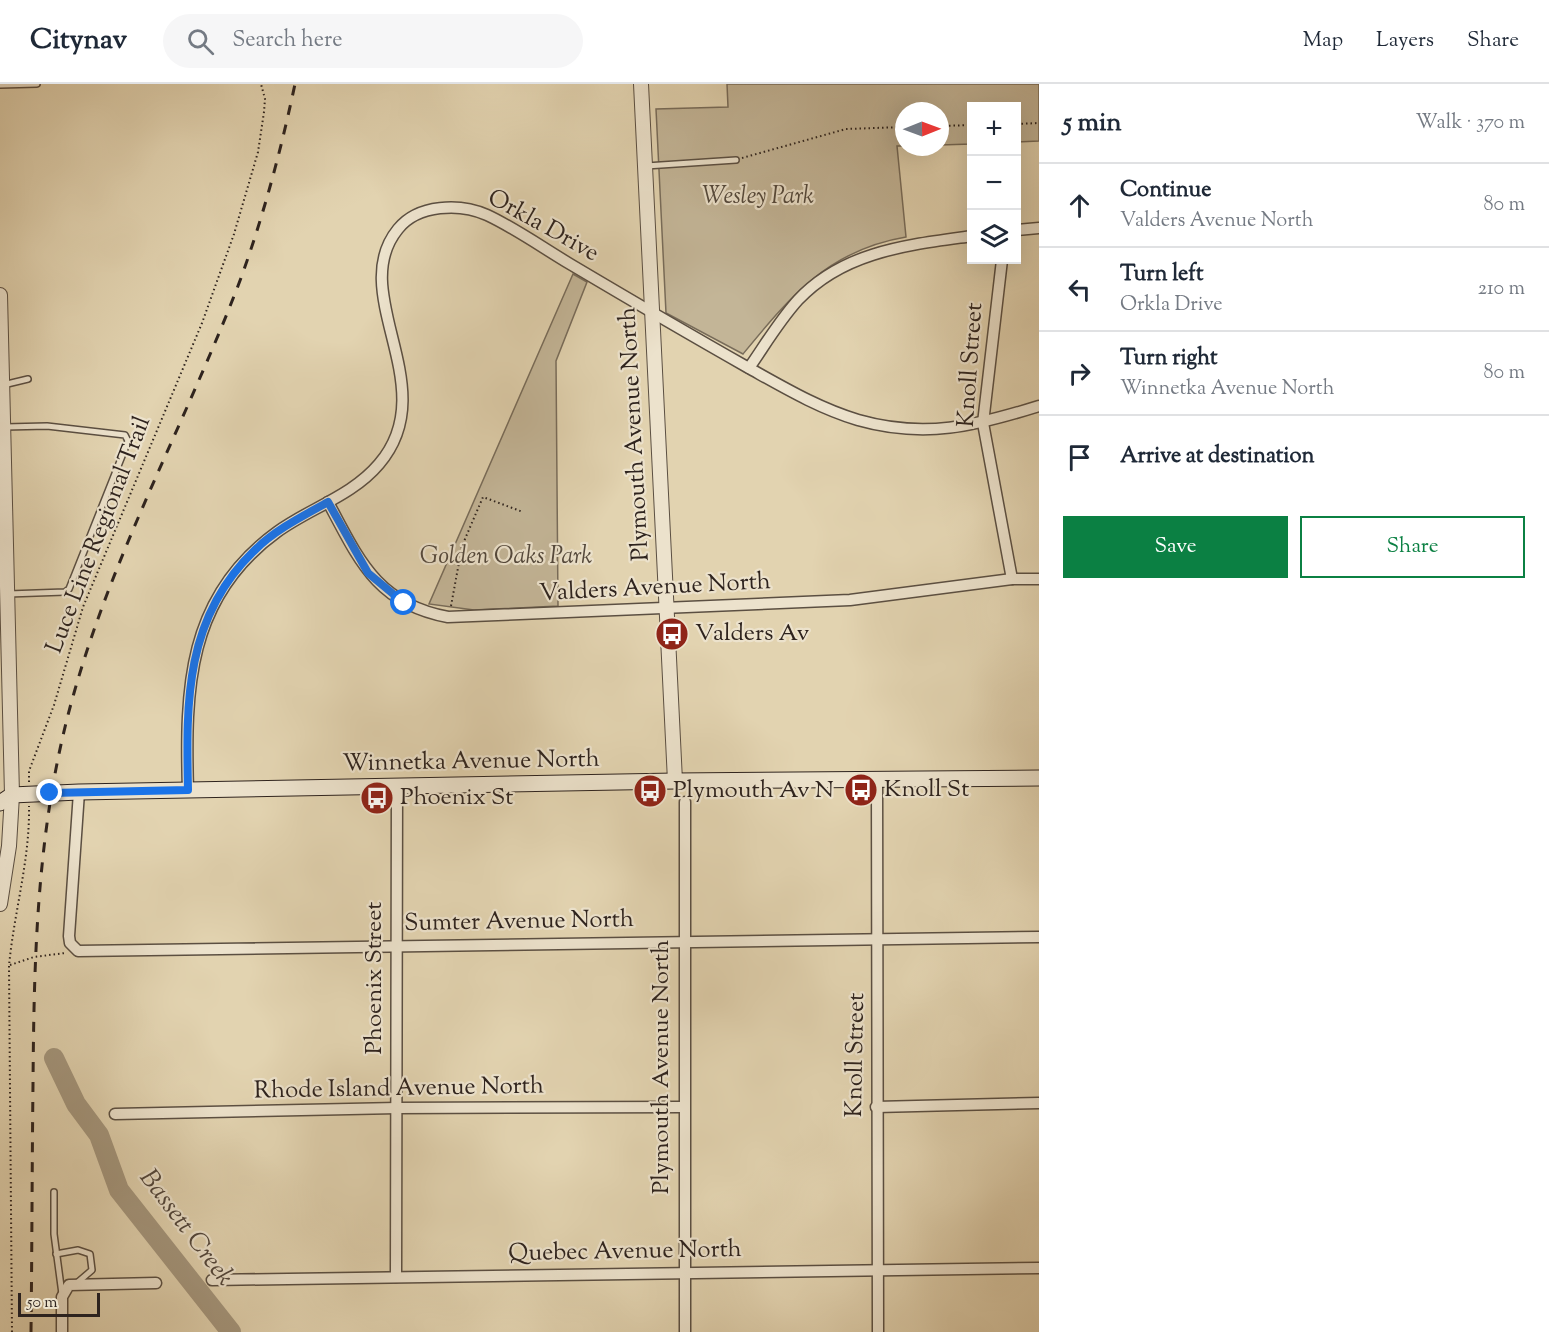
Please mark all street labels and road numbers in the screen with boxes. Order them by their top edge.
street label: Orkla Drive [481,181,605,271]
street label: Knoll Street [950,302,992,428]
street label: Plymouth Avenue North [611,306,659,562]
street label: Luce Line Regional Trail [38,411,160,659]
street label: Valders Avenue North [538,565,772,611]
street label: Winnetka Avenue North [342,743,600,781]
street label: Phoenix Street [358,902,392,1054]
street label: Sumter Avenue North [404,903,634,941]
street label: Plymouth Avenue North [645,940,679,1194]
street label: Knoll Street [838,992,874,1118]
street label: Rhode Island Avenue North [254,1069,544,1109]
street label: Quebec Avenue North [508,1233,742,1271]

